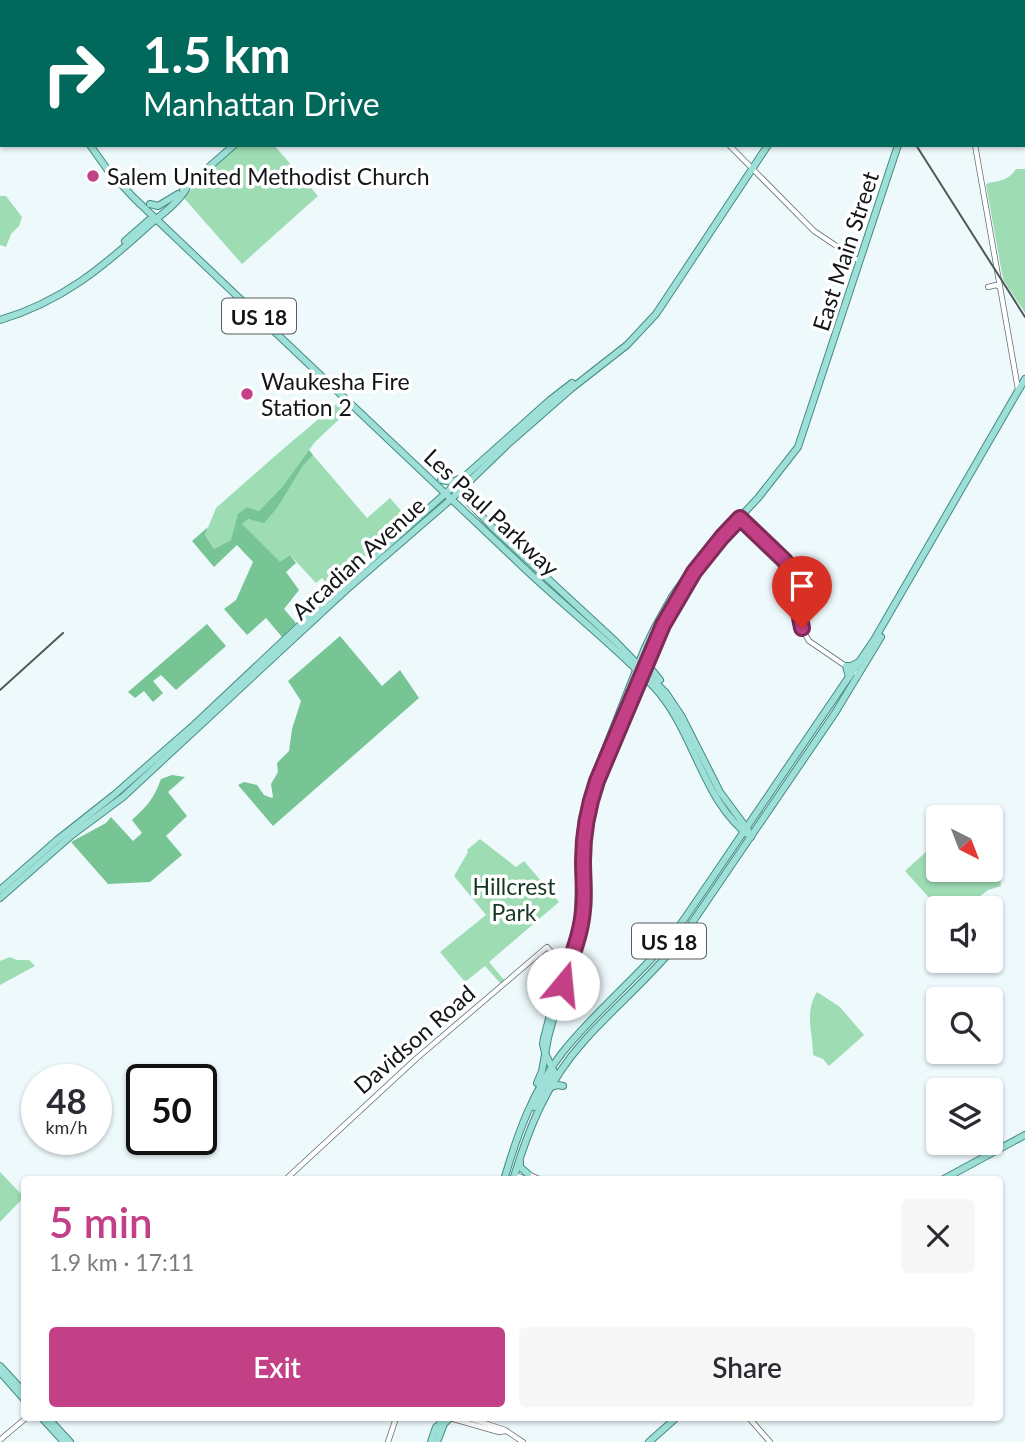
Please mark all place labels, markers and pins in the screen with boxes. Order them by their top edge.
place label: Salem United Methodist Church [107,162,430,190]
marker: Salem United Methodist Church [85,168,101,184]
place label: Waukesha Fire Station 2 [261,367,410,421]
marker: Waukesha Fire Station 2 [239,386,255,402]
pin [772,556,832,628]

